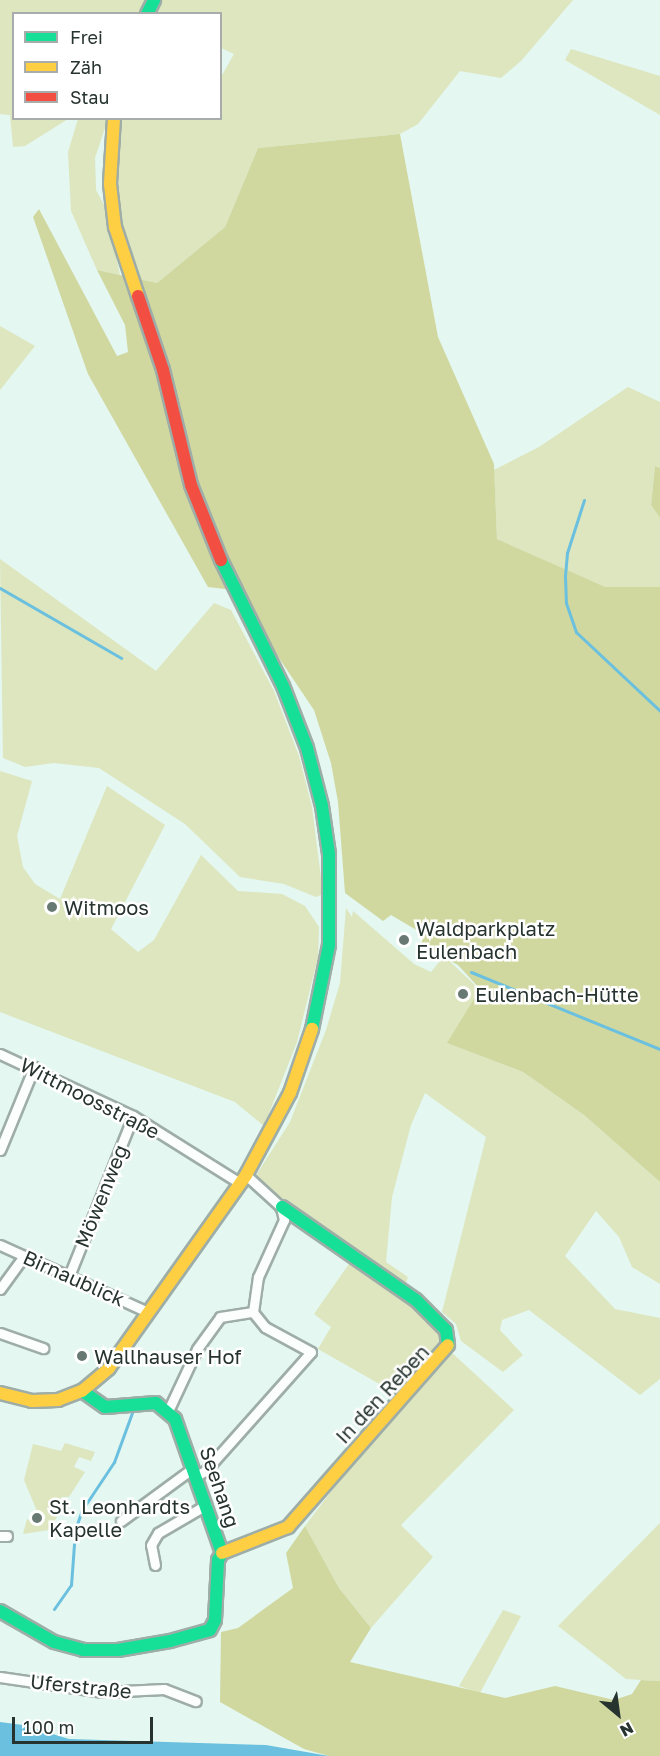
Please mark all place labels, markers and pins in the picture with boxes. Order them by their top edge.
place label: Witmoos [64,895,149,919]
marker: Witmoos [45,900,59,914]
place label: Waldparkplatz Eulenbach [416,916,555,963]
marker: Waldparkplatz Eulenbach [397,933,411,947]
place label: Eulenbach-Hütte [475,982,638,1006]
marker: Eulenbach-Hütte [456,987,470,1001]
place label: Wallhauser Hof [94,1344,241,1368]
marker: Wallhauser Hof [75,1349,89,1363]
place label: St. Leonhardts Kapelle [49,1494,190,1541]
marker: St. Leonhardts Kapelle [30,1511,44,1525]

